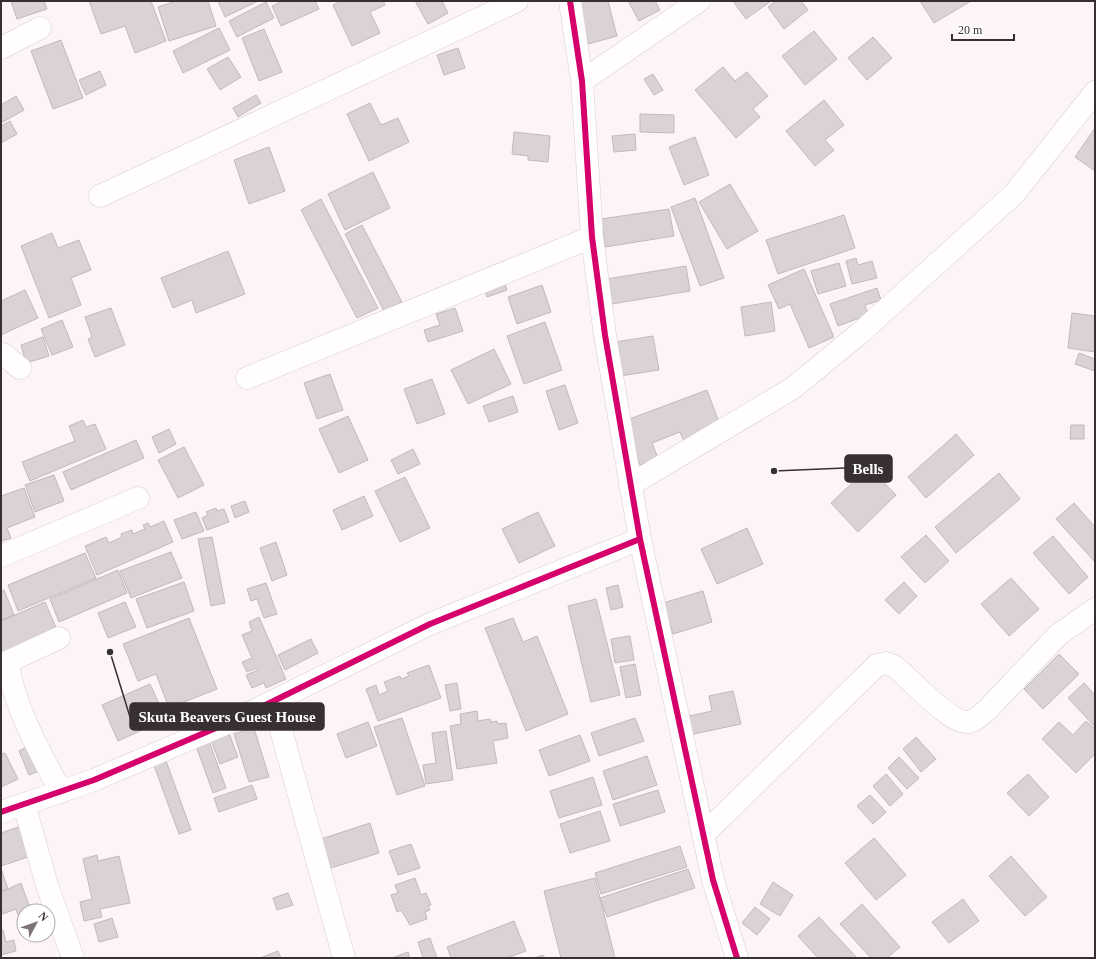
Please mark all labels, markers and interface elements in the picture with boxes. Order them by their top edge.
scale bar [952,16,1014,42]
text: 20 m [958,23,983,37]
callout: Bells [845,455,892,482]
text: Bells [853,461,884,477]
callout: Skuta Beavers Guest House [130,703,324,730]
text: Skuta Beavers Guest House [138,709,316,725]
north arrow [16,903,56,943]
text: N [36,910,51,923]

